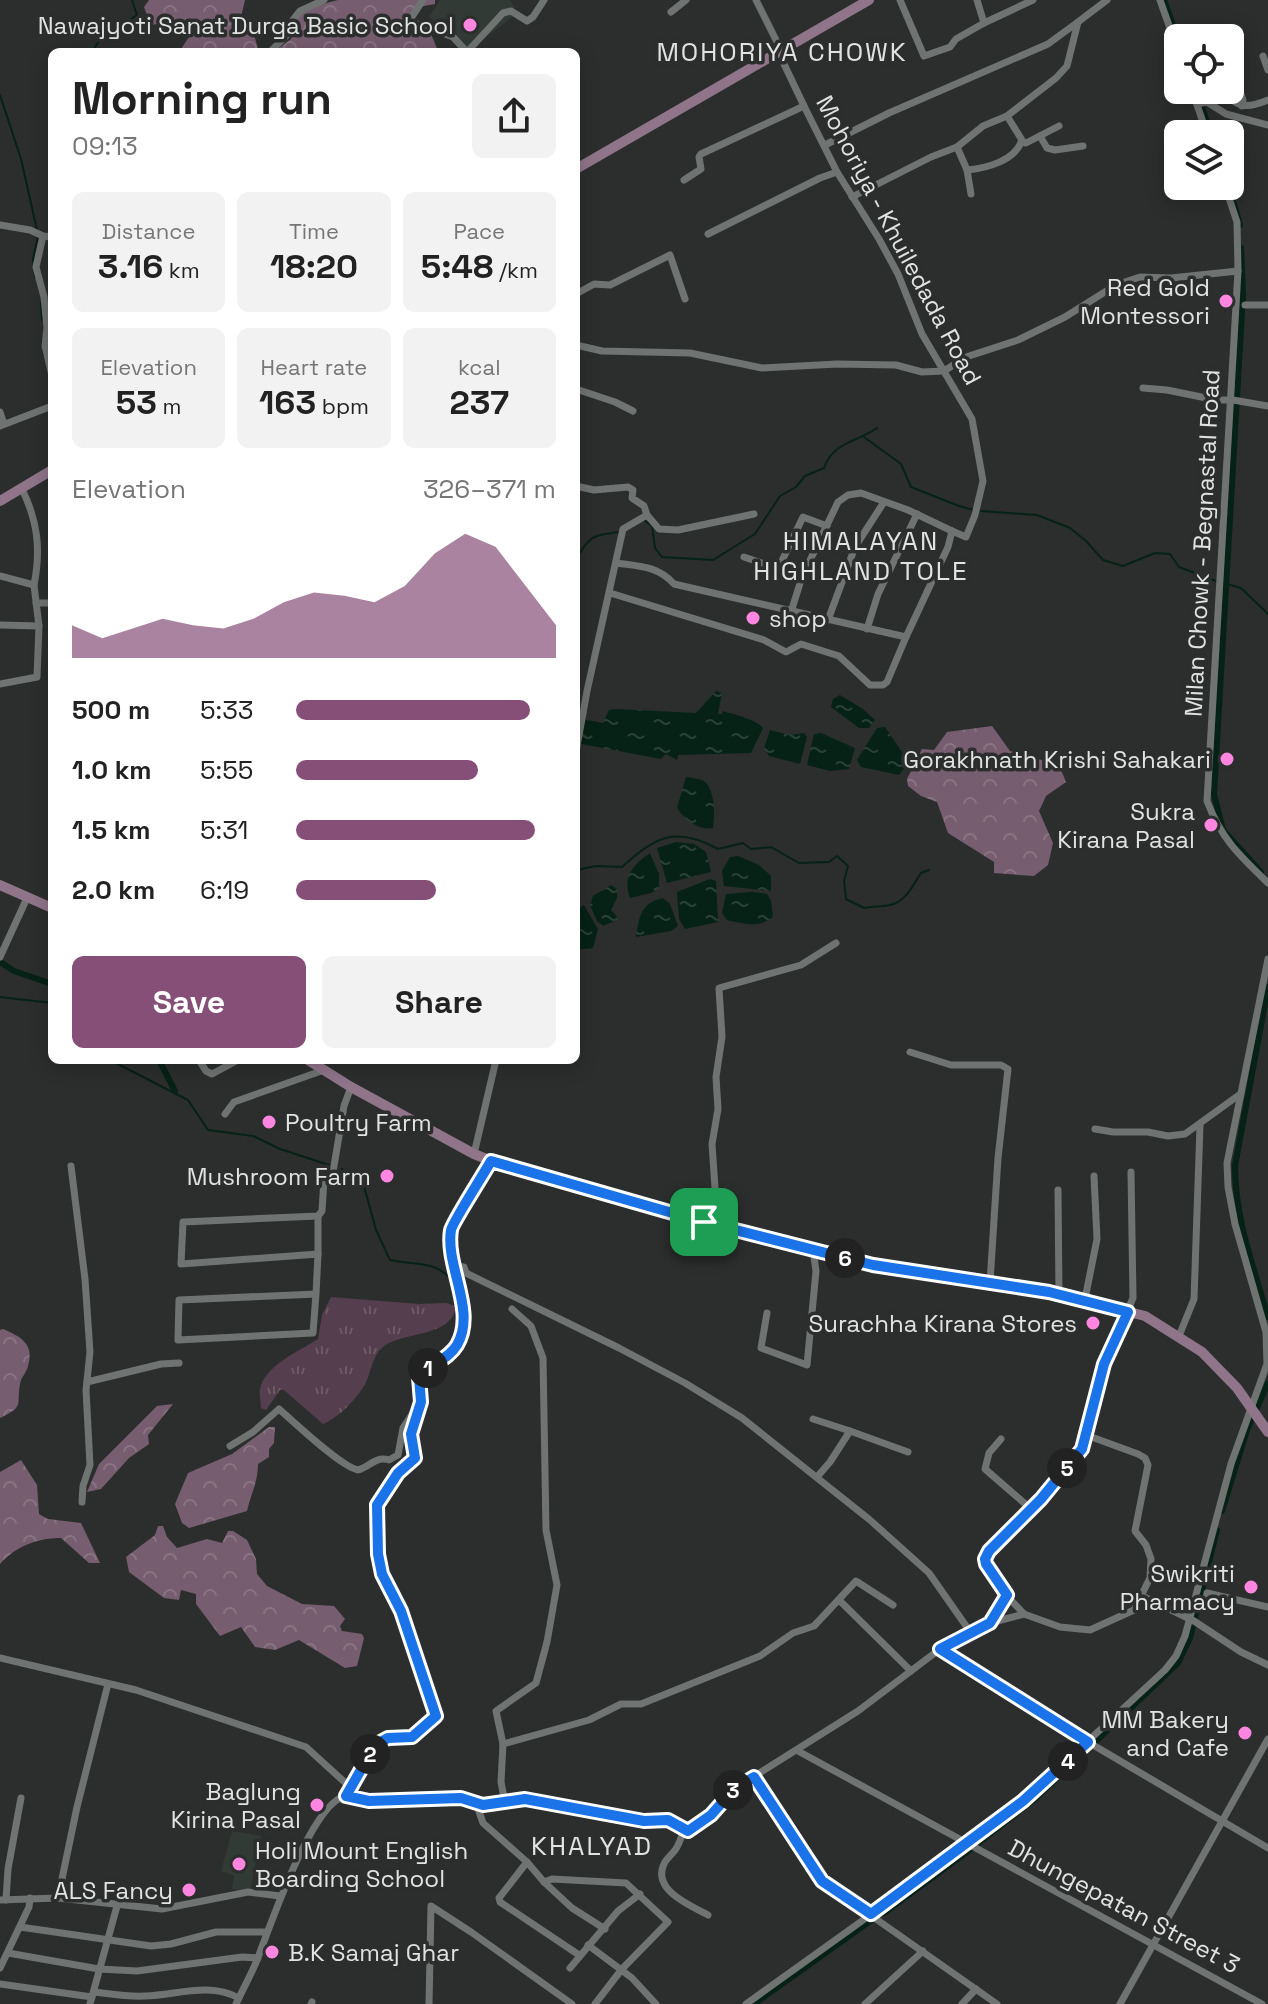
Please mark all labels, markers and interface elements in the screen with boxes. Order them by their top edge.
place label: Nawajyoti Sanat Durga Basic School [38,10,454,41]
marker: Nawajyoti Sanat Durga Basic School [461,16,479,34]
map controls [1164,24,1244,200]
button: locate [1164,24,1244,104]
district label: MOHORIYA CHOWK [656,35,908,69]
text: Morning run [72,71,332,127]
button: share [472,74,556,158]
street label: Mohoriya - Khuiledada Road [809,90,989,390]
button: layers [1164,120,1244,200]
text: 09:13 [72,129,138,163]
text: Distance [102,217,196,245]
text: Time [289,217,339,245]
text: Pace [454,217,505,245]
text: 3.16 [98,245,163,288]
text: 18:20 [270,245,358,288]
text: 5:48 [421,245,493,288]
text: km [163,256,200,284]
text: /km [493,256,538,284]
place label: Red Gold Montessori [1080,272,1210,331]
marker: Red Gold Montessori [1217,292,1235,310]
text: Elevation [100,353,197,381]
text: Heart rate [261,353,367,381]
text: kcal [458,353,501,381]
street label: Milan Chowk - Begnastal Road [1177,368,1227,718]
text: 53 [116,381,157,424]
text: 163 [259,381,316,424]
text: 237 [449,381,509,424]
text: m [157,392,181,420]
text: bpm [316,392,369,420]
text: Elevation [72,472,186,506]
text: 326–371 m [423,472,556,506]
district label: HIMALAYAN HIGHLAND TOLE [753,524,969,588]
place label: shop [769,603,827,634]
marker: shop [744,609,762,627]
text: 500 m [72,693,150,727]
text: 5:33 [200,693,254,727]
place label: Gorakhnath Krishi Sahakari [903,744,1211,775]
marker: Gorakhnath Krishi Sahakari [1218,750,1236,768]
text: 1.0 km [72,753,152,787]
text: 5:55 [200,753,253,787]
place label: Sukra Kirana Pasal [1057,796,1195,855]
text: 1.5 km [72,813,151,847]
text: 5:31 [200,813,248,847]
marker: Sukra Kirana Pasal [1202,816,1220,834]
text: 2.0 km [72,873,155,907]
text: 6:19 [200,873,249,907]
button: Save [72,956,306,1048]
button: Share [322,956,556,1048]
place label: Poultry Farm [285,1107,432,1138]
marker: Poultry Farm [260,1113,278,1131]
place label: Mushroom Farm [187,1161,371,1192]
marker: Mushroom Farm [378,1167,396,1185]
pin [670,1188,738,1256]
icon: arrive [682,1200,726,1244]
pin: 6 [825,1238,865,1278]
text: 6 [838,1244,852,1272]
place label: Surachha Kirana Stores [808,1308,1077,1339]
marker: Surachha Kirana Stores [1084,1314,1102,1332]
pin: 1 [408,1348,448,1388]
text: 1 [423,1354,433,1382]
pin: 5 [1047,1448,1087,1488]
text: 5 [1060,1454,1074,1482]
place label: Swikriti Pharmacy [1120,1558,1235,1617]
marker: Swikriti Pharmacy [1242,1578,1260,1596]
place label: MM Bakery and Cafe [1101,1704,1229,1763]
marker: MM Bakery and Cafe [1236,1724,1254,1742]
pin: 2 [350,1734,390,1774]
text: 2 [363,1740,377,1768]
pin: 4 [1048,1741,1088,1781]
text: 4 [1061,1747,1075,1775]
pin: 3 [713,1770,753,1810]
place label: Baglung Kirina Pasal [171,1776,301,1835]
text: 3 [726,1776,740,1804]
marker: Baglung Kirina Pasal [308,1796,326,1814]
district label: KHALYAD [531,1829,653,1863]
street label: Dhungepatan Street 3 [1003,1832,1245,1980]
place label: Holi Mount English Boarding School [255,1835,468,1894]
marker: Holi Mount English Boarding School [230,1855,248,1873]
place label: ALS Fancy [54,1875,173,1906]
marker: ALS Fancy [180,1881,198,1899]
place label: B.K Samaj Ghar [288,1937,459,1968]
marker: B.K Samaj Ghar [263,1943,281,1961]

